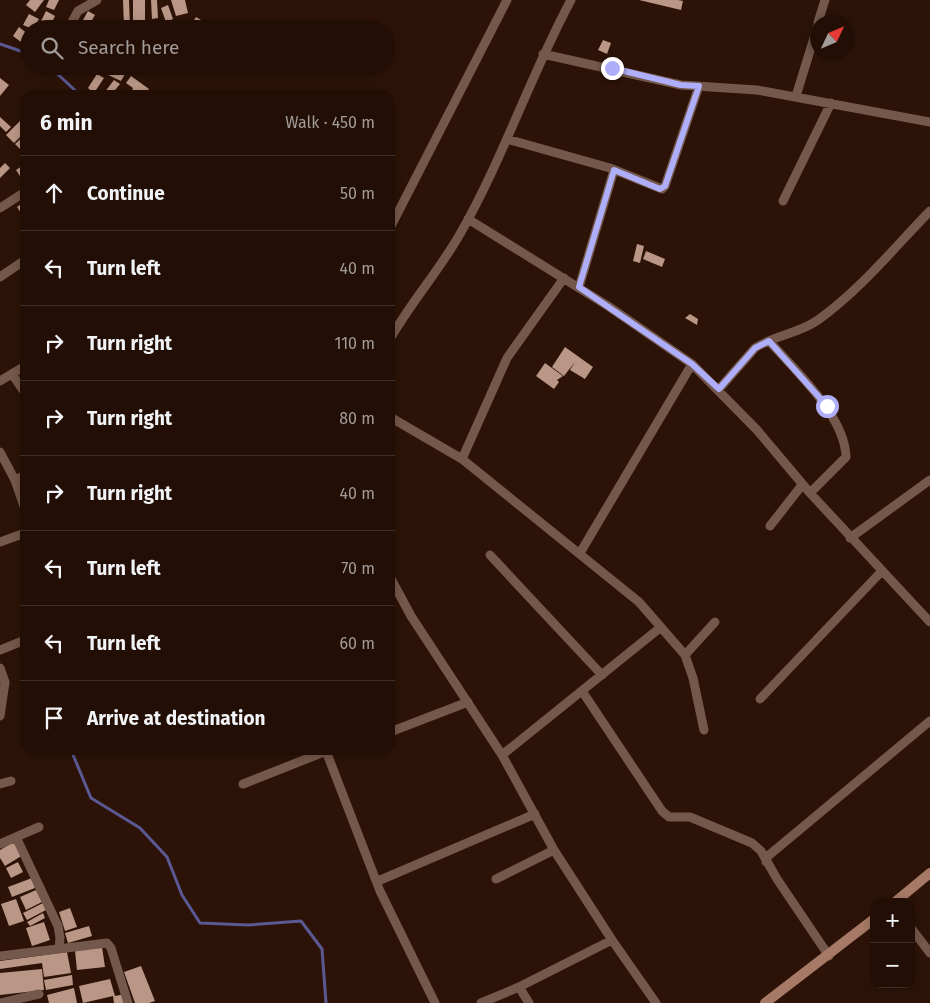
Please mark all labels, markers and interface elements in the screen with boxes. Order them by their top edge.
north arrow [810,15,855,60]
search box [20,20,395,75]
icon: search [38,34,66,62]
text: Search here [78,36,179,59]
route end [601,57,624,80]
text: 6 min [40,110,93,136]
text: Walk · 450 m [285,113,375,132]
icon: ahead [40,179,68,207]
text: Continue [87,182,165,205]
text: 50 m [340,184,375,203]
icon: left [40,254,68,282]
text: Turn left [87,257,161,280]
text: 40 m [340,259,375,278]
icon: right [40,329,68,357]
text: Turn right [87,332,172,355]
text: 110 m [334,334,375,353]
route start [816,395,839,418]
icon: right [40,404,68,432]
text: Turn right [87,407,172,430]
text: 80 m [339,409,375,428]
icon: right [40,479,68,507]
text: Turn right [87,482,172,505]
text: 40 m [340,484,375,503]
icon: left [40,554,68,582]
text: Turn left [87,557,161,580]
text: 70 m [341,559,375,578]
icon: left [40,629,68,657]
text: Turn left [87,632,161,655]
text: 60 m [340,634,375,653]
icon: arrive [40,704,68,732]
text: Arrive at destination [87,707,266,730]
map controls [870,898,915,988]
button: + [870,898,915,943]
button: − [870,943,915,988]

